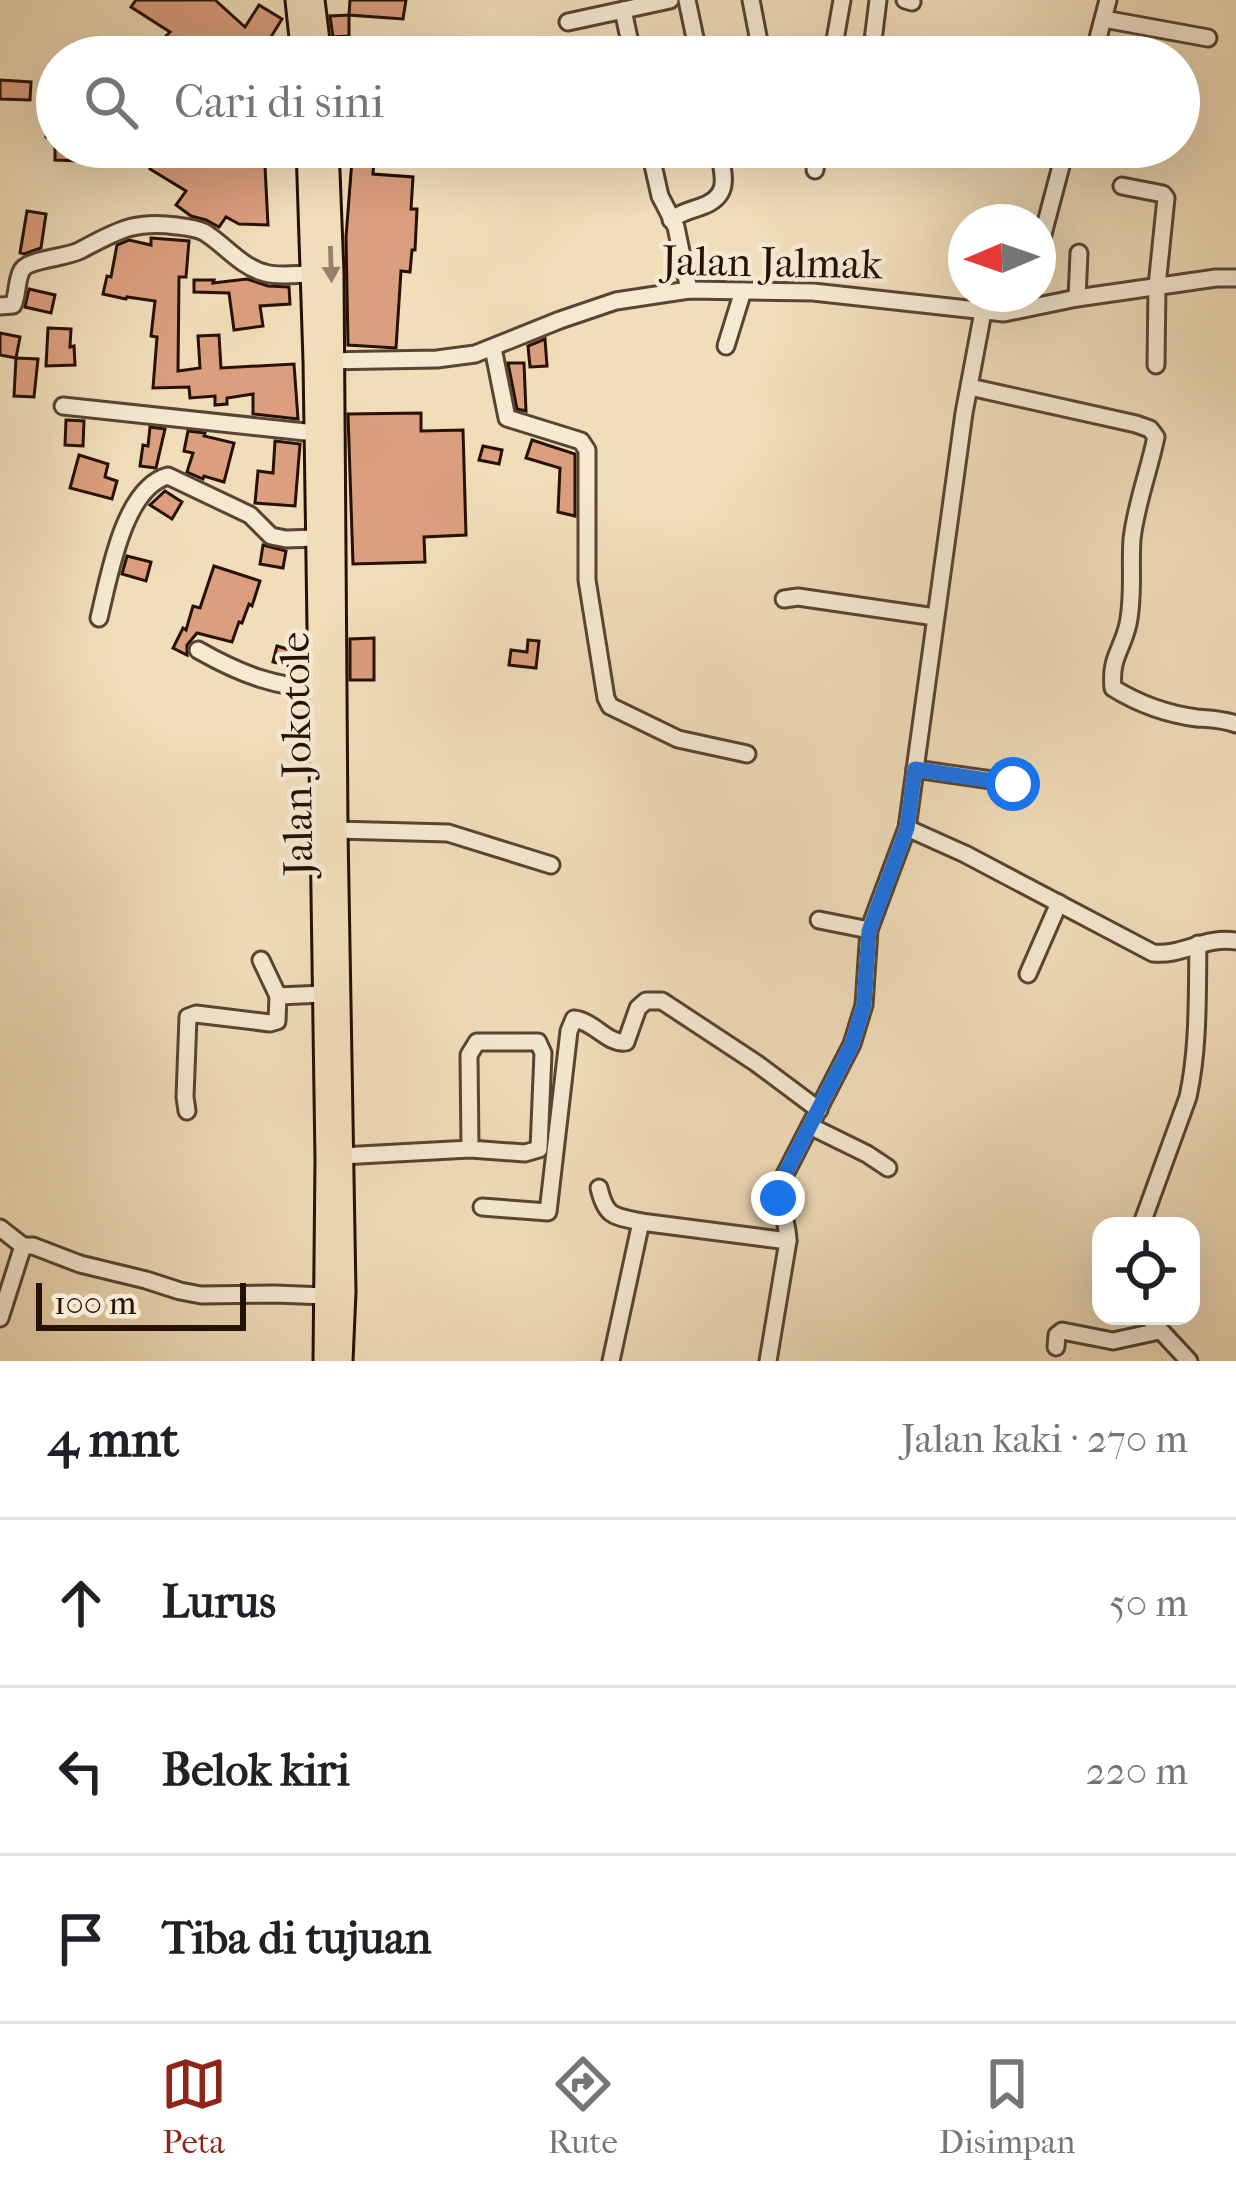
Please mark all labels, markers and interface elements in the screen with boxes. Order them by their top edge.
search box [36,36,1200,168]
icon: search [78,69,144,135]
text: Cari di sini [174,76,384,129]
north arrow [948,204,1056,312]
street label: Jalan Jalmak [658,237,883,289]
one-way arrow [322,246,341,284]
street label: Jalan Jokotole [270,631,324,880]
route start [986,757,1040,811]
route end [751,1171,805,1225]
map controls [1092,1217,1200,1325]
button: locate [1092,1217,1200,1325]
scale bar [36,1277,246,1330]
text: 100 m [54,1284,137,1323]
text: 4 mnt [48,1409,179,1469]
text: Jalan kaki · 270 m [901,1416,1188,1462]
icon: ahead [48,1570,114,1636]
text: Lurus [162,1576,276,1629]
text: 50 m [1109,1580,1188,1626]
icon: left [48,1738,114,1804]
text: Belok kiri [162,1744,350,1797]
text: 220 m [1086,1748,1188,1794]
icon: arrive [48,1906,114,1972]
text: Tiba di tujuan [162,1912,431,1965]
tab: Peta [161,2051,227,2162]
tab: Rute [548,2051,618,2162]
tab: Disimpan [939,2051,1075,2162]

